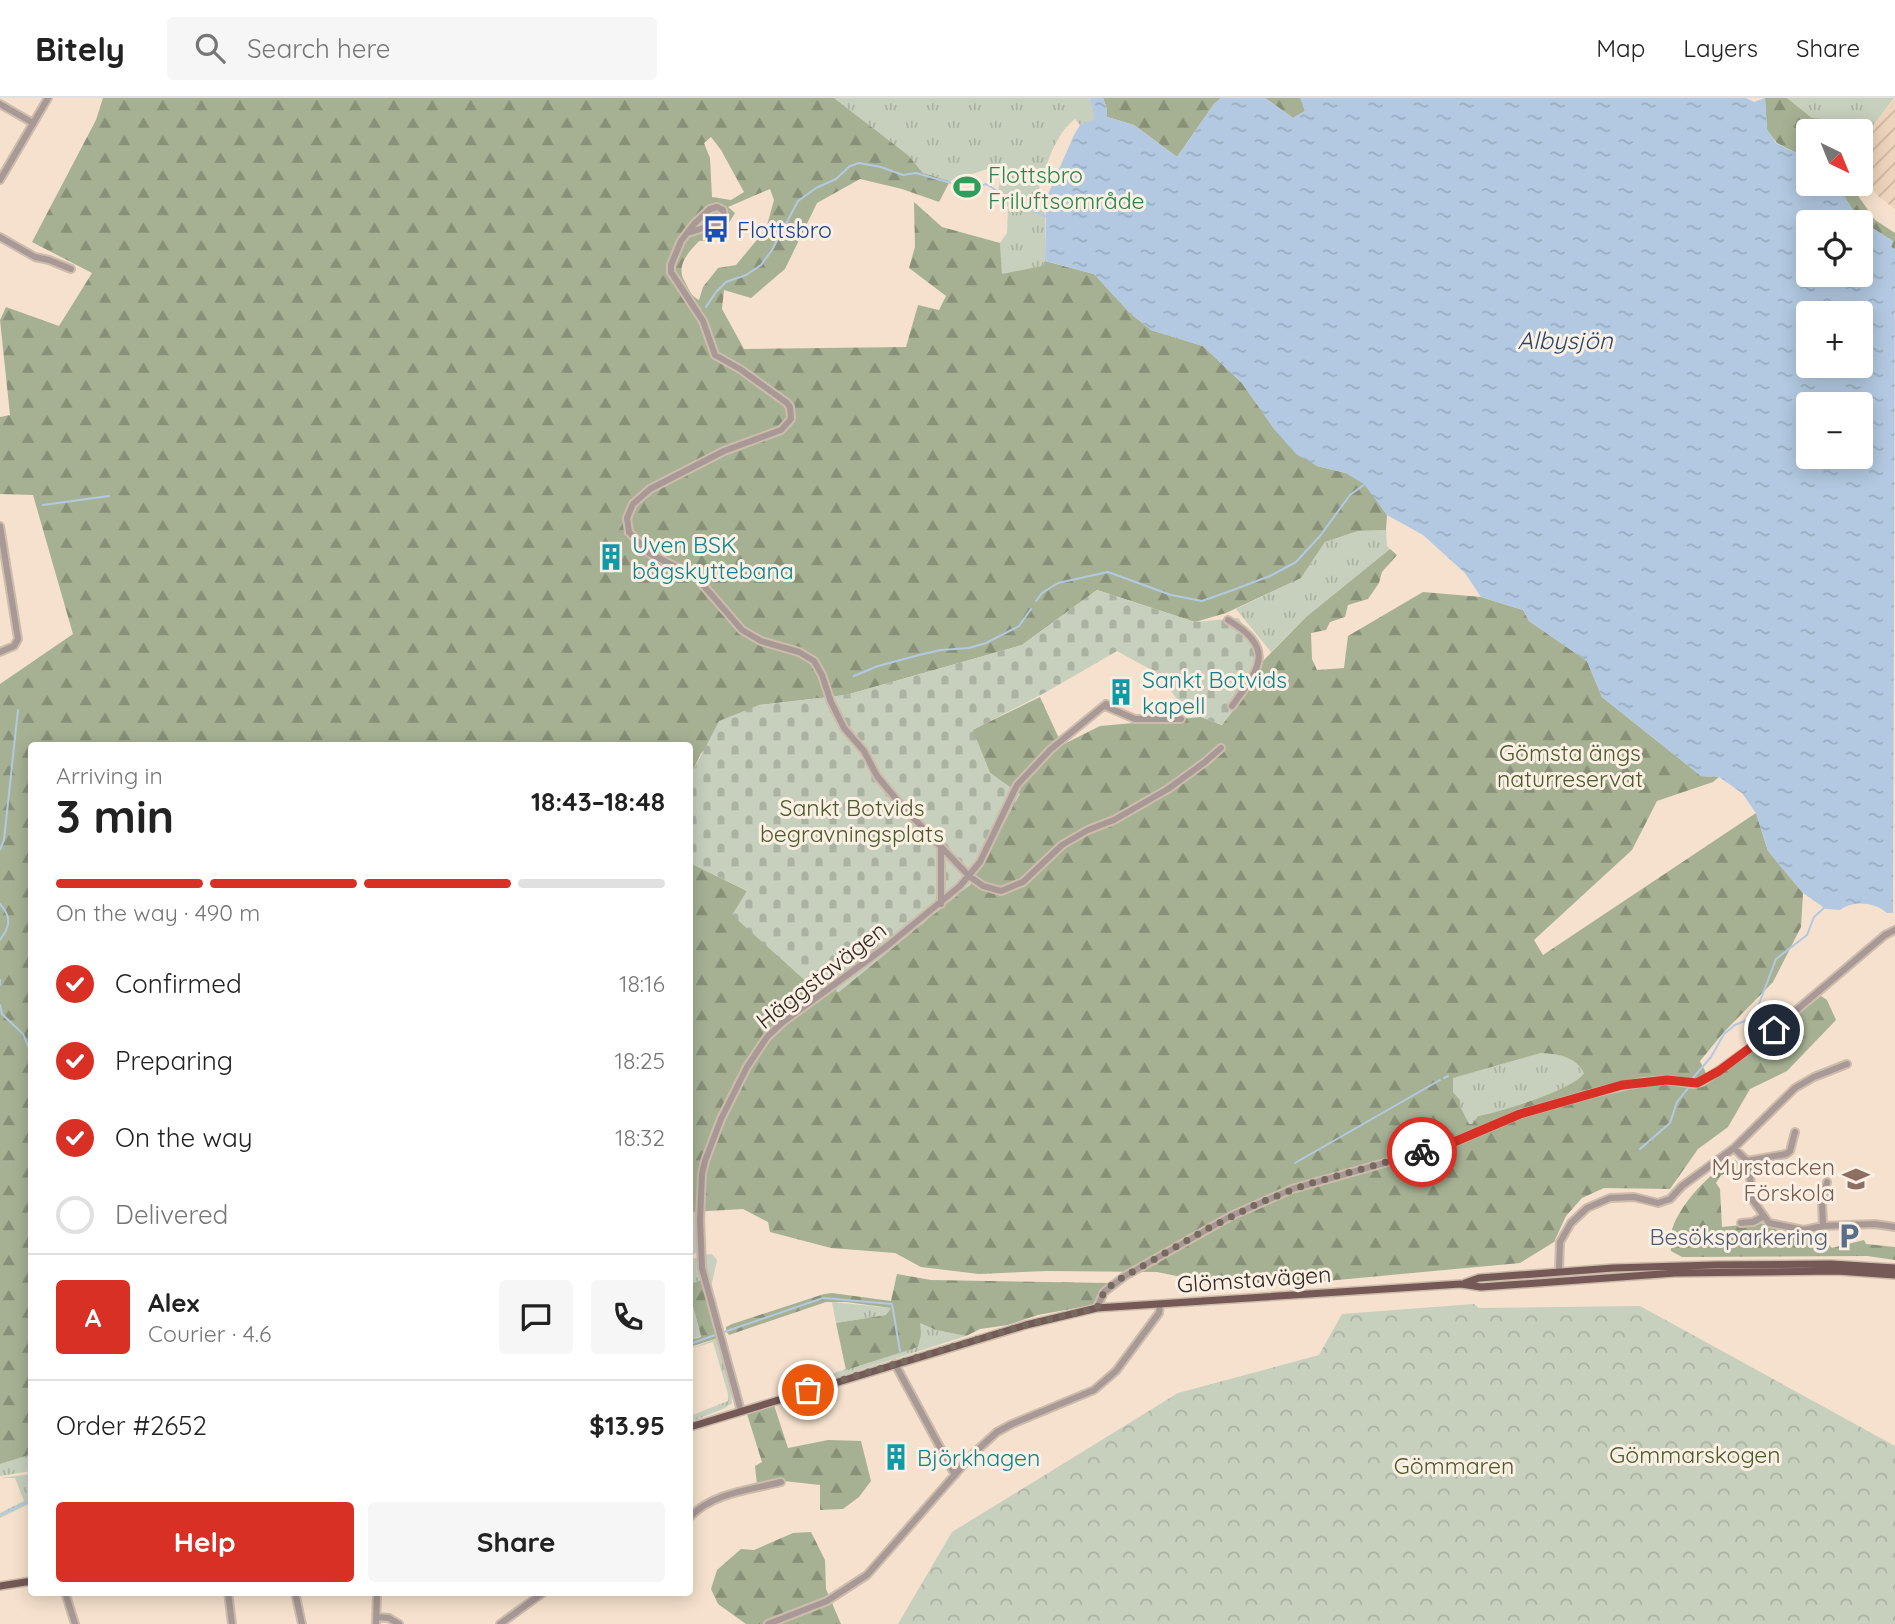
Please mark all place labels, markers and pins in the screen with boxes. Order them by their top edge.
place label: Flottsbro Friluftsområde [988,160,1145,215]
sports icon: Flottsbro Friluftsområde [952,172,982,202]
bus stop icon: Flottsbro [701,214,731,244]
place label: Flottsbro [737,215,832,244]
place label: Uven BSK bågskyttebana [632,530,794,585]
building icon: Uven BSK bågskyttebana [596,542,626,572]
place label: Sankt Botvids kapell [1142,665,1287,720]
building icon: Sankt Botvids kapell [1106,677,1136,707]
pin [1744,1000,1804,1060]
place label: Myrstacken Förskola [1712,1152,1835,1207]
school or university icon: Myrstacken Förskola [1841,1164,1871,1194]
parking icon: Besöksparkering [1834,1221,1864,1251]
place label: Besöksparkering [1649,1222,1828,1251]
pin [778,1360,838,1420]
building icon: Björkhagen [881,1442,911,1472]
place label: Björkhagen [917,1443,1040,1472]

